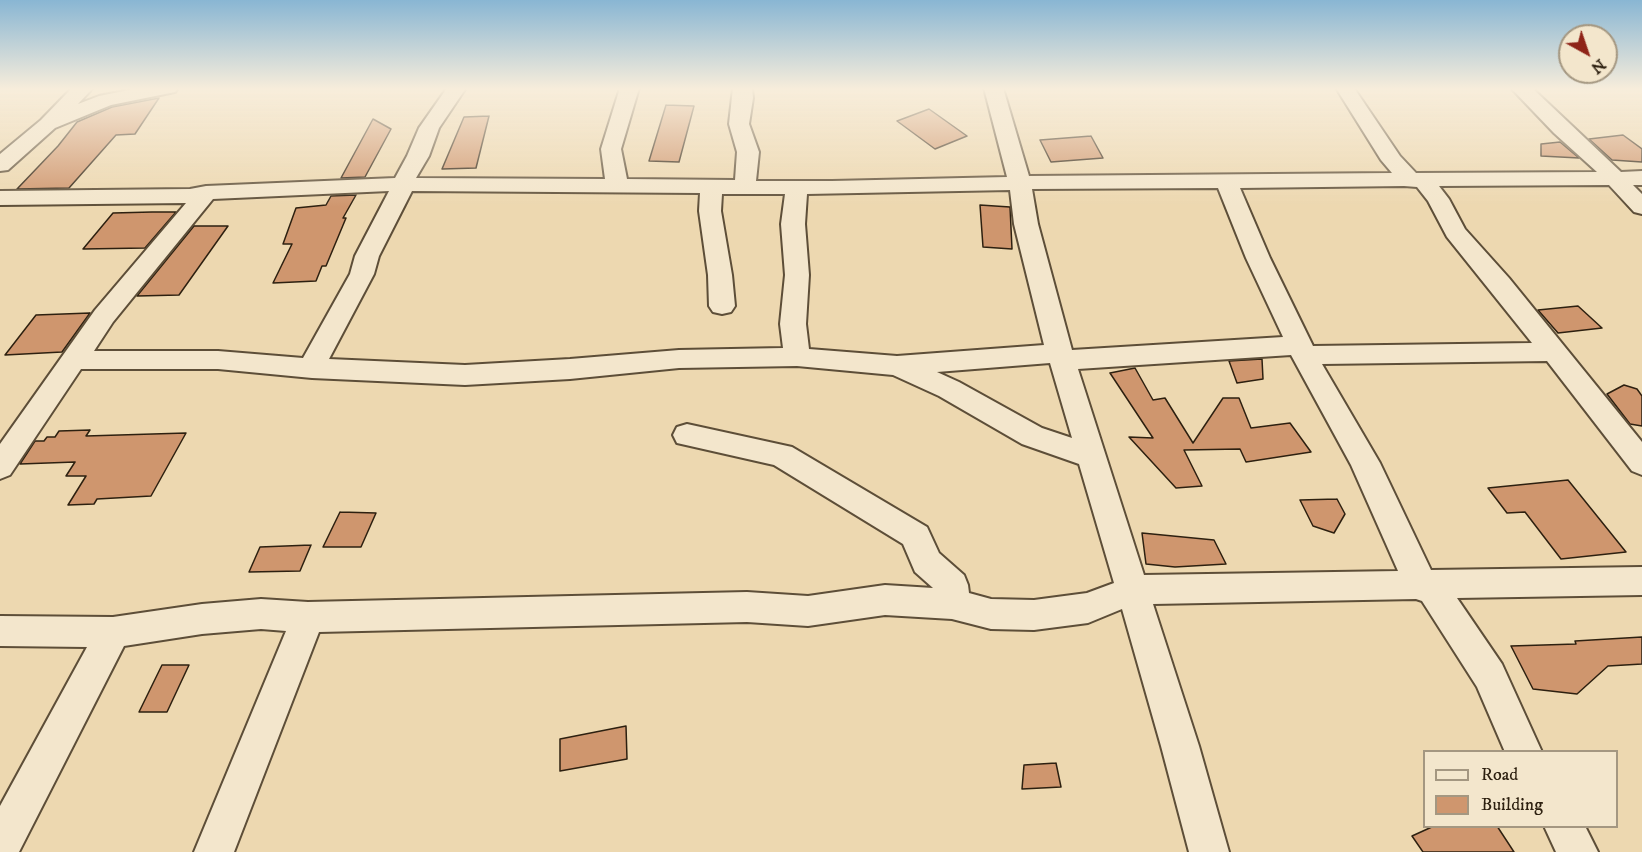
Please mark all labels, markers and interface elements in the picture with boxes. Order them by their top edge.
north arrow [1558,24,1618,84]
text: N [1587,54,1610,78]
legend [1423,750,1618,828]
text: Road [1481,764,1518,786]
text: Building [1481,794,1543,816]

